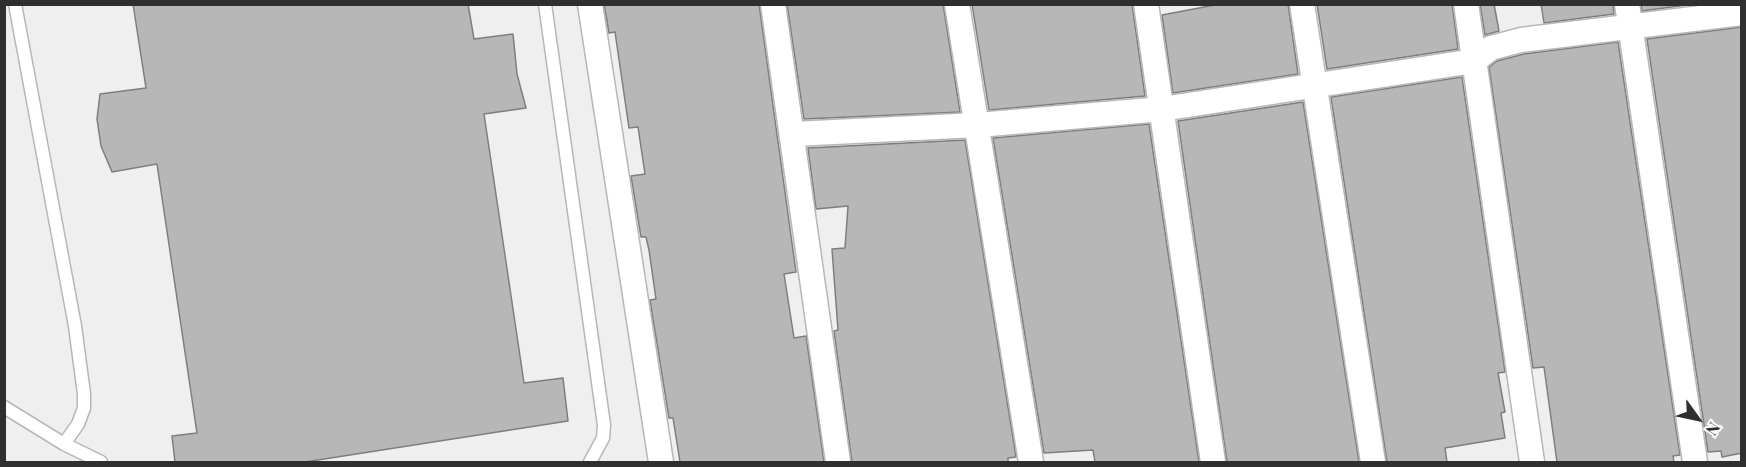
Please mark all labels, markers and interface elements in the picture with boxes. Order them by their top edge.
north arrow [1668,389,1728,449]
text: N [1702,419,1725,440]

